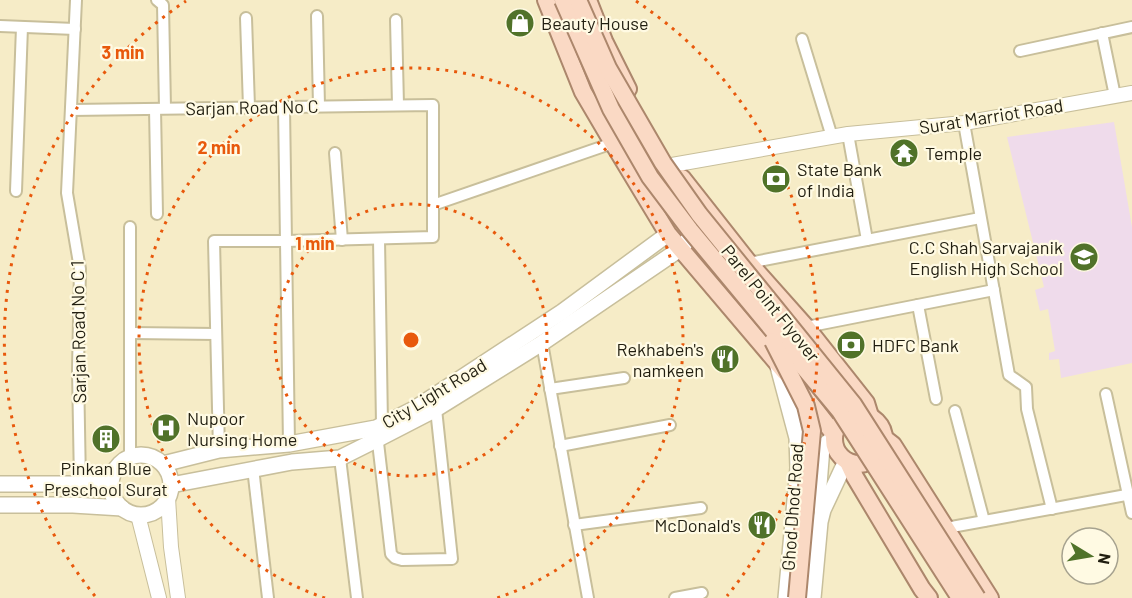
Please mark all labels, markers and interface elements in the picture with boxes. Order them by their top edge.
shop icon: Beauty House [504,7,536,39]
place label: Beauty House [541,12,649,34]
text: 3 min [102,41,144,63]
street label: Surat Marriot Road [917,94,1065,138]
street label: Sarjan Road No C [185,95,319,119]
text: 2 min [197,136,241,158]
temple icon: Temple [888,137,920,169]
place label: Temple [925,142,982,164]
place label: State Bank of India [797,158,882,201]
bank icon: State Bank of India [760,163,792,195]
text: 1 min [295,232,335,254]
place label: C.C Shah Sarvajanik English High School [909,236,1063,279]
street label: Parel Point Flyover [717,240,825,366]
school or university icon: C.C Shah Sarvajanik English High School [1068,241,1100,273]
street label: Sarjan Road No C 1 [66,260,90,404]
bank icon: HDFC Bank [835,329,867,361]
centre of rings [401,330,421,350]
place label: HDFC Bank [872,334,959,356]
place label: Rekhaben's namkeen [617,338,704,381]
restaurant icon: Rekhaben's namkeen [709,343,741,375]
street label: City Light Road [378,353,490,433]
place label: Nupoor Nursing Home [187,407,297,450]
hospital icon: Nupoor Nursing Home [150,412,182,444]
building icon: Pinkan Blue Preschool Surat [90,423,122,455]
street label: Ghod Dhod Road [777,443,807,571]
place label: Pinkan Blue Preschool Surat [44,457,168,500]
restaurant icon: McDonald's [746,509,778,541]
place label: McDonald's [654,514,741,536]
north arrow [1060,526,1120,586]
text: N [1095,552,1116,566]

